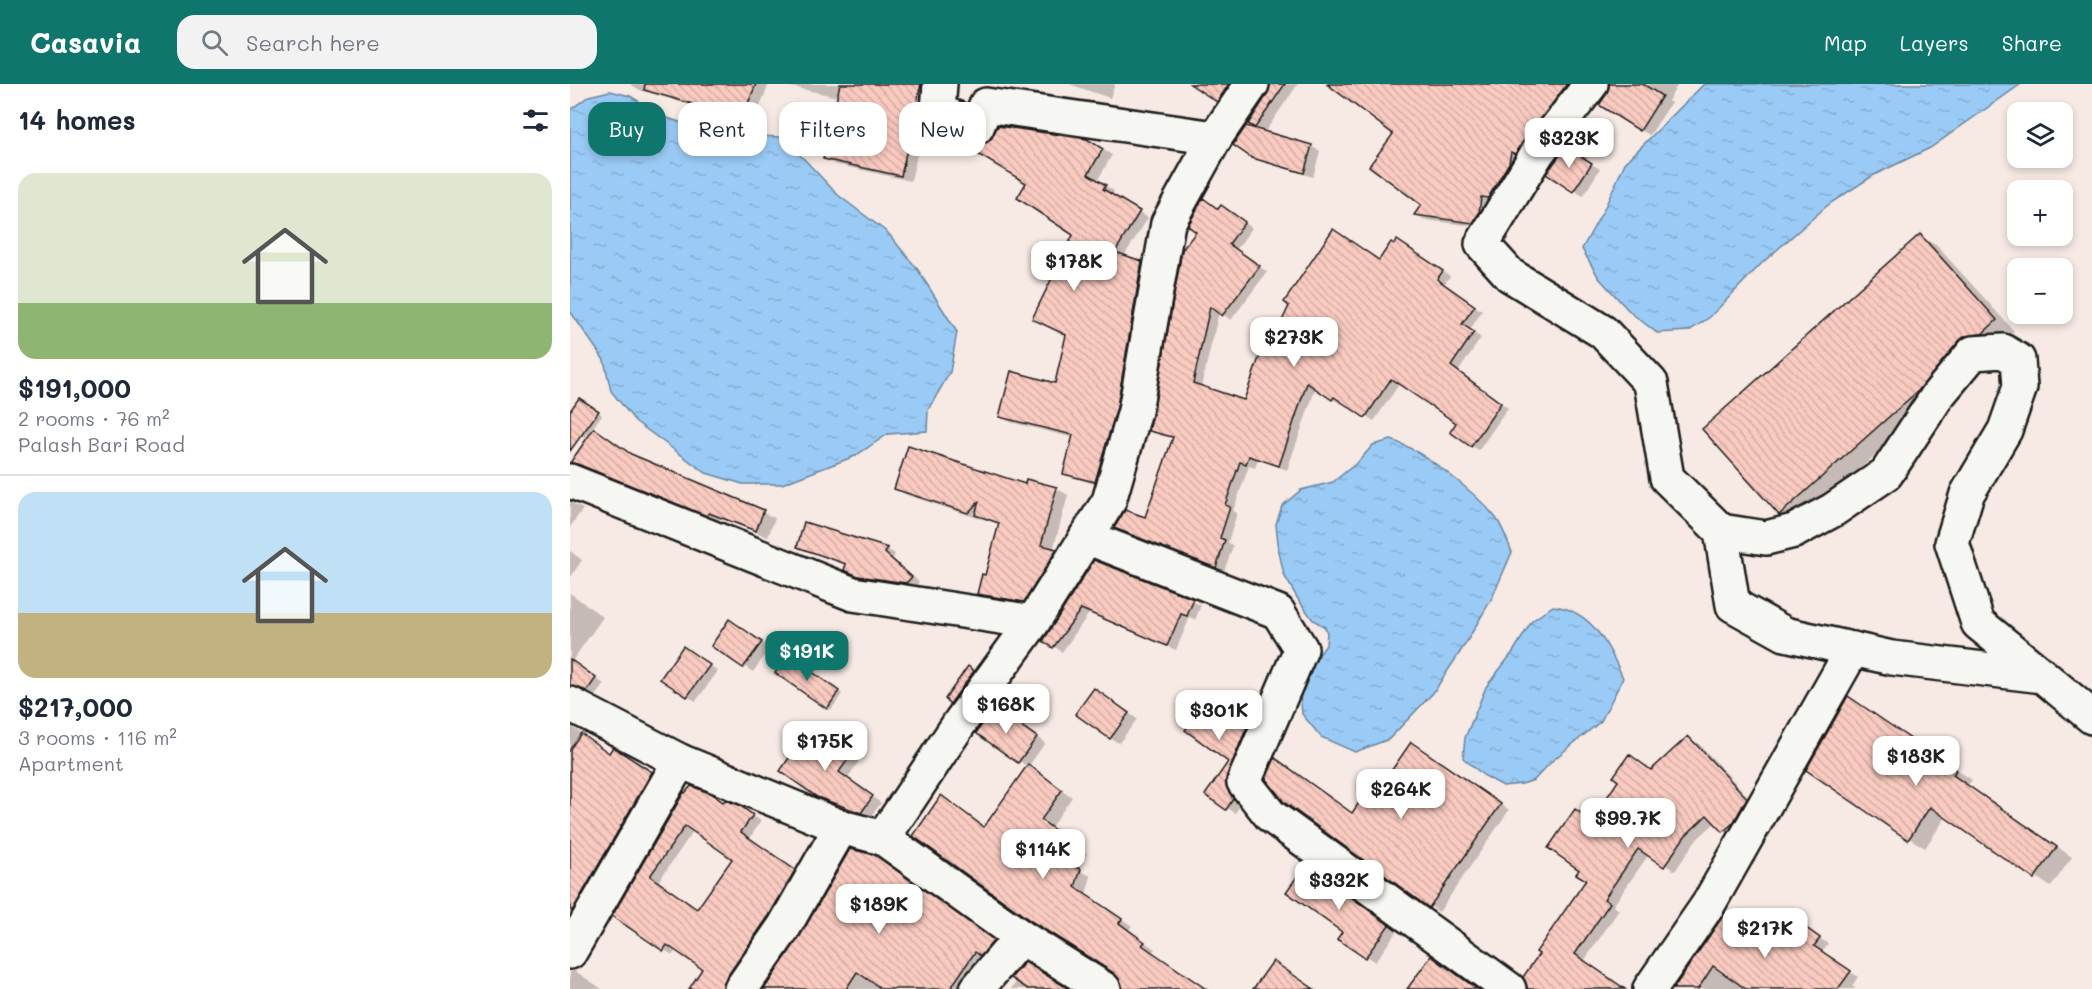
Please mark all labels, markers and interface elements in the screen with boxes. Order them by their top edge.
search box [177,15,597,69]
text: Casavia [30,24,141,60]
icon: search [198,26,231,59]
text: Search here [246,28,380,57]
text: Map [1824,29,1867,56]
text: Layers [1900,29,1969,56]
text: Share [2002,29,2062,56]
chip: Buy [588,102,666,156]
chip: Rent [678,102,767,156]
chip: Filters [779,102,887,156]
chip: New [899,102,986,156]
map controls [2007,102,2073,324]
button: layers [2007,102,2073,168]
text: 14 homes [18,103,136,137]
icon: filters [519,104,552,137]
pin: $323K [1527,118,1611,169]
text: $323K [1539,124,1599,150]
button: + [2007,180,2073,246]
icon: home [231,212,339,320]
pin: $178K [1032,241,1116,292]
text: $178K [1045,247,1103,273]
button: − [2007,258,2073,324]
pin: $273K [1252,317,1336,368]
text: $273K [1264,323,1324,349]
text: $191,000 [18,371,131,405]
text: 2 rooms · 76 m² [18,405,170,431]
text: Palash Bari Road [18,431,185,457]
icon: home [231,531,339,639]
pin: $191K [765,631,849,682]
text: $191K [779,637,835,663]
pin: $168K [964,684,1048,735]
text: $217,000 [18,690,133,724]
text: $168K [977,690,1035,716]
pin: $301K [1177,690,1261,741]
text: $301K [1189,696,1249,722]
pin: $175K [783,721,867,772]
text: 3 rooms · 116 m² [18,724,177,750]
text: $175K [796,727,854,753]
pin: $183K [1874,736,1958,787]
text: $183K [1887,742,1945,768]
text: Apartment [18,750,124,776]
pin: $264K [1359,769,1443,820]
text: $264K [1370,775,1432,801]
pin: $99.7K [1579,798,1677,849]
text: $99.7K [1595,804,1661,830]
pin: $114K [1001,829,1085,880]
text: $114K [1015,835,1071,861]
pin: $332K [1297,860,1381,911]
text: $332K [1309,866,1369,892]
pin: $189K [837,884,921,935]
text: $189K [850,890,908,916]
pin: $217K [1723,908,1807,959]
text: $217K [1737,914,1793,940]

